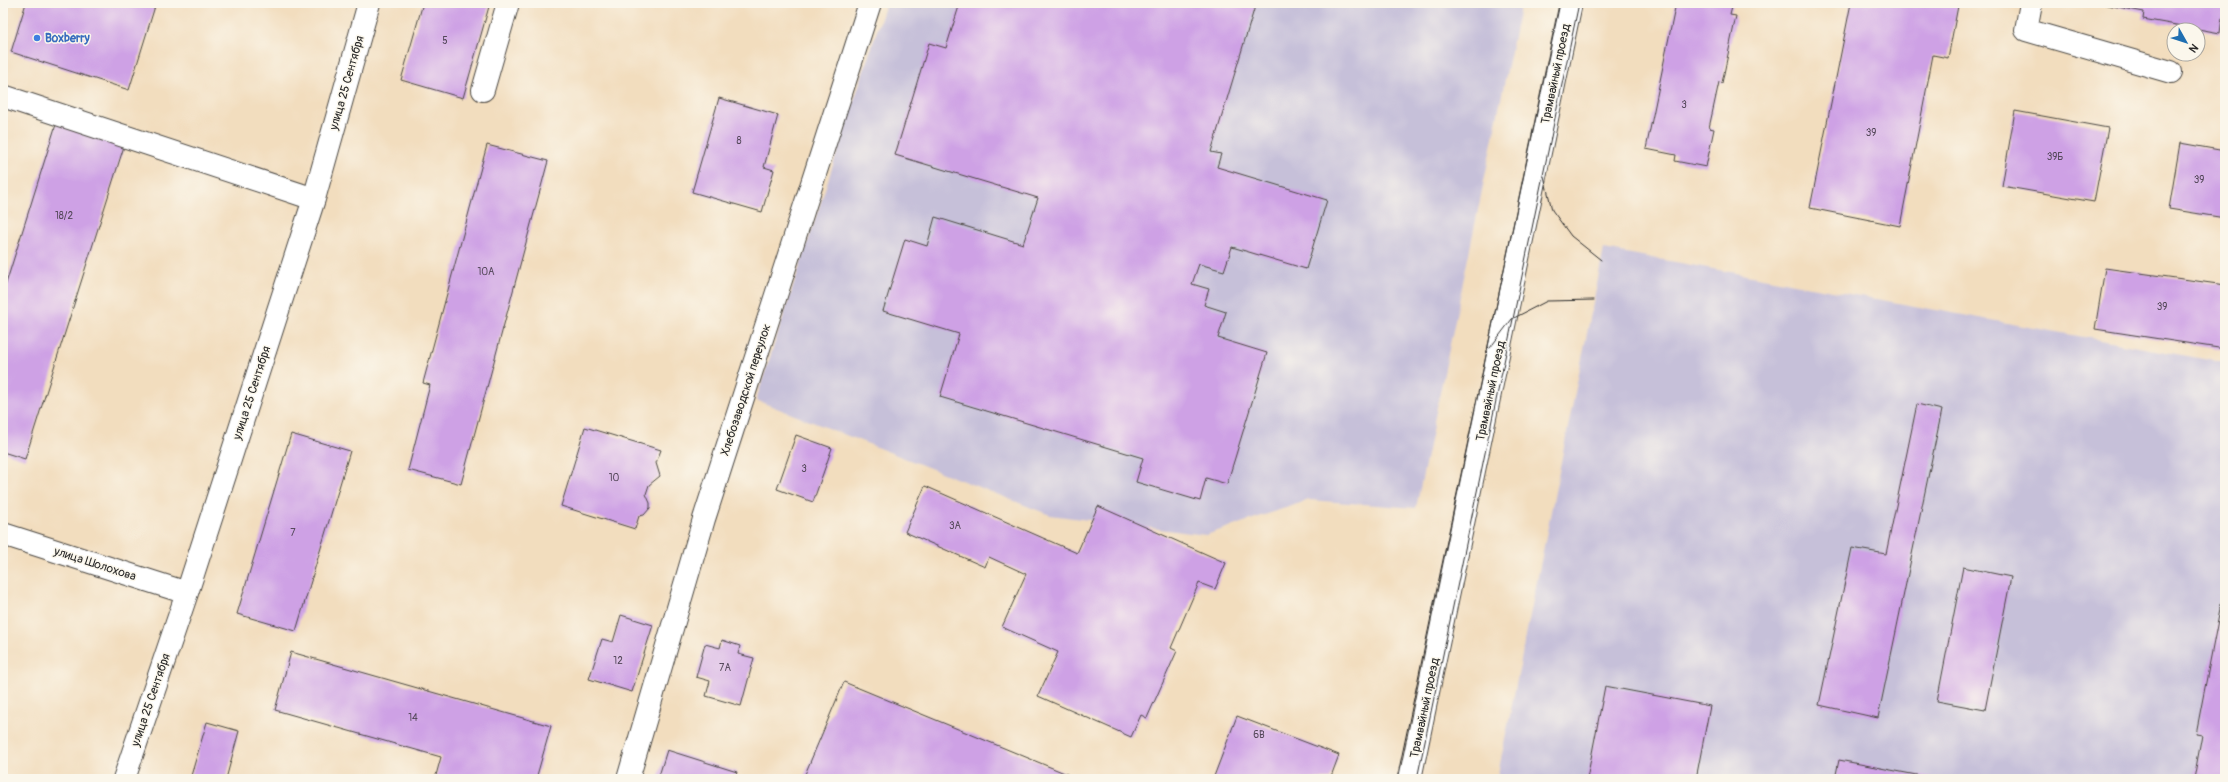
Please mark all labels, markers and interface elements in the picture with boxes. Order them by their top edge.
street label: Трамвайный проезд [1538,22,1574,126]
north arrow [2166,22,2206,62]
place label: Boxberry [45,31,90,46]
marker: Boxberry [32,33,42,43]
street label: улица 25 Сентября [326,34,368,133]
house number: 5 [442,35,448,47]
text: N [2186,41,2201,55]
house number: 3 [1681,99,1687,111]
house number: 39 [1866,127,1876,139]
house number: 8 [736,135,742,147]
house number: 39Б [2047,151,2063,163]
house number: 39 [2194,174,2204,186]
house number: 18/2 [55,210,73,222]
house number: 10А [477,266,495,278]
house number: 39 [2157,301,2167,313]
street label: Хлебозаводской переулок [718,322,774,458]
street label: Трамвайный проезд [1473,339,1509,443]
street label: улица 25 Сентября [230,344,274,443]
house number: 3 [801,463,807,475]
house number: 10 [609,472,620,484]
house number: 3А [949,520,962,532]
house number: 7 [290,527,296,539]
street label: улица Шолохова [51,543,138,584]
street label: улица 25 Сентября [128,651,174,749]
house number: 12 [613,655,623,667]
street label: Трамвайный проезд [1407,656,1443,760]
house number: 7А [719,662,731,674]
house number: 14 [408,712,418,724]
house number: 6В [1253,729,1265,741]

